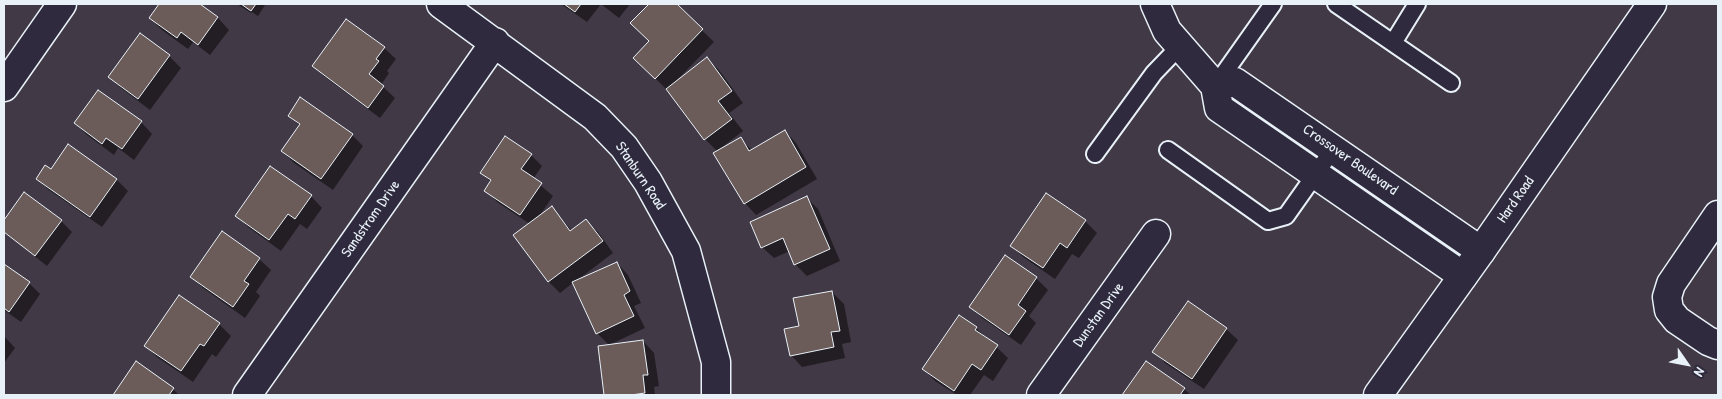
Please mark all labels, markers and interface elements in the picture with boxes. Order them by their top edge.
street label: Crossover Boulevard [1299,121,1401,199]
street label: Stanburn Road [611,139,669,213]
street label: Hard Road [1494,173,1538,227]
street label: Sandstrom Drive [338,177,404,261]
street label: Dunstan Drive [1070,279,1128,351]
north arrow [1662,339,1712,389]
text: N [1690,364,1710,381]

